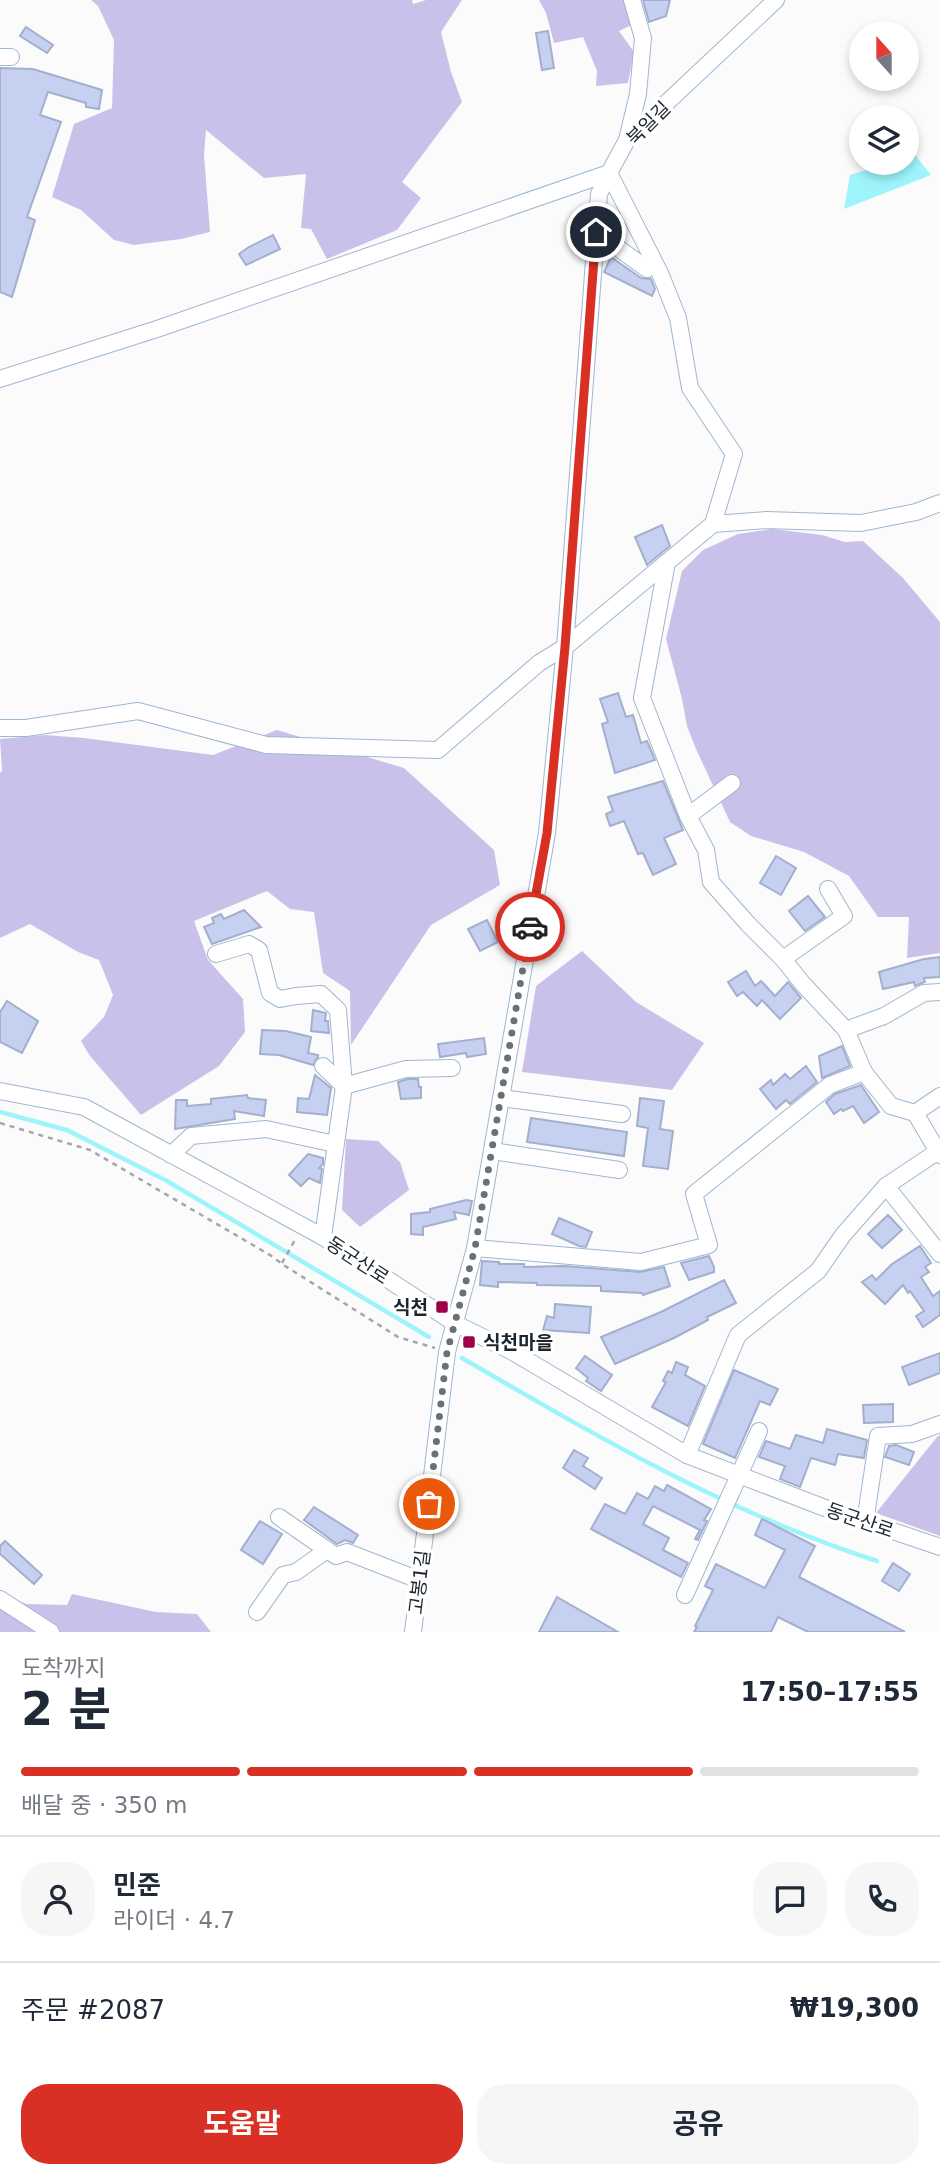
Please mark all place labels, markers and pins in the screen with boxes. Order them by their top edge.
pin [566,202,626,262]
place label: 식천 [393,1296,428,1318]
marker: 식천 [434,1299,450,1315]
place label: 식천마을 [483,1331,553,1353]
marker: 식천마을 [461,1334,477,1350]
pin [399,1474,459,1534]

